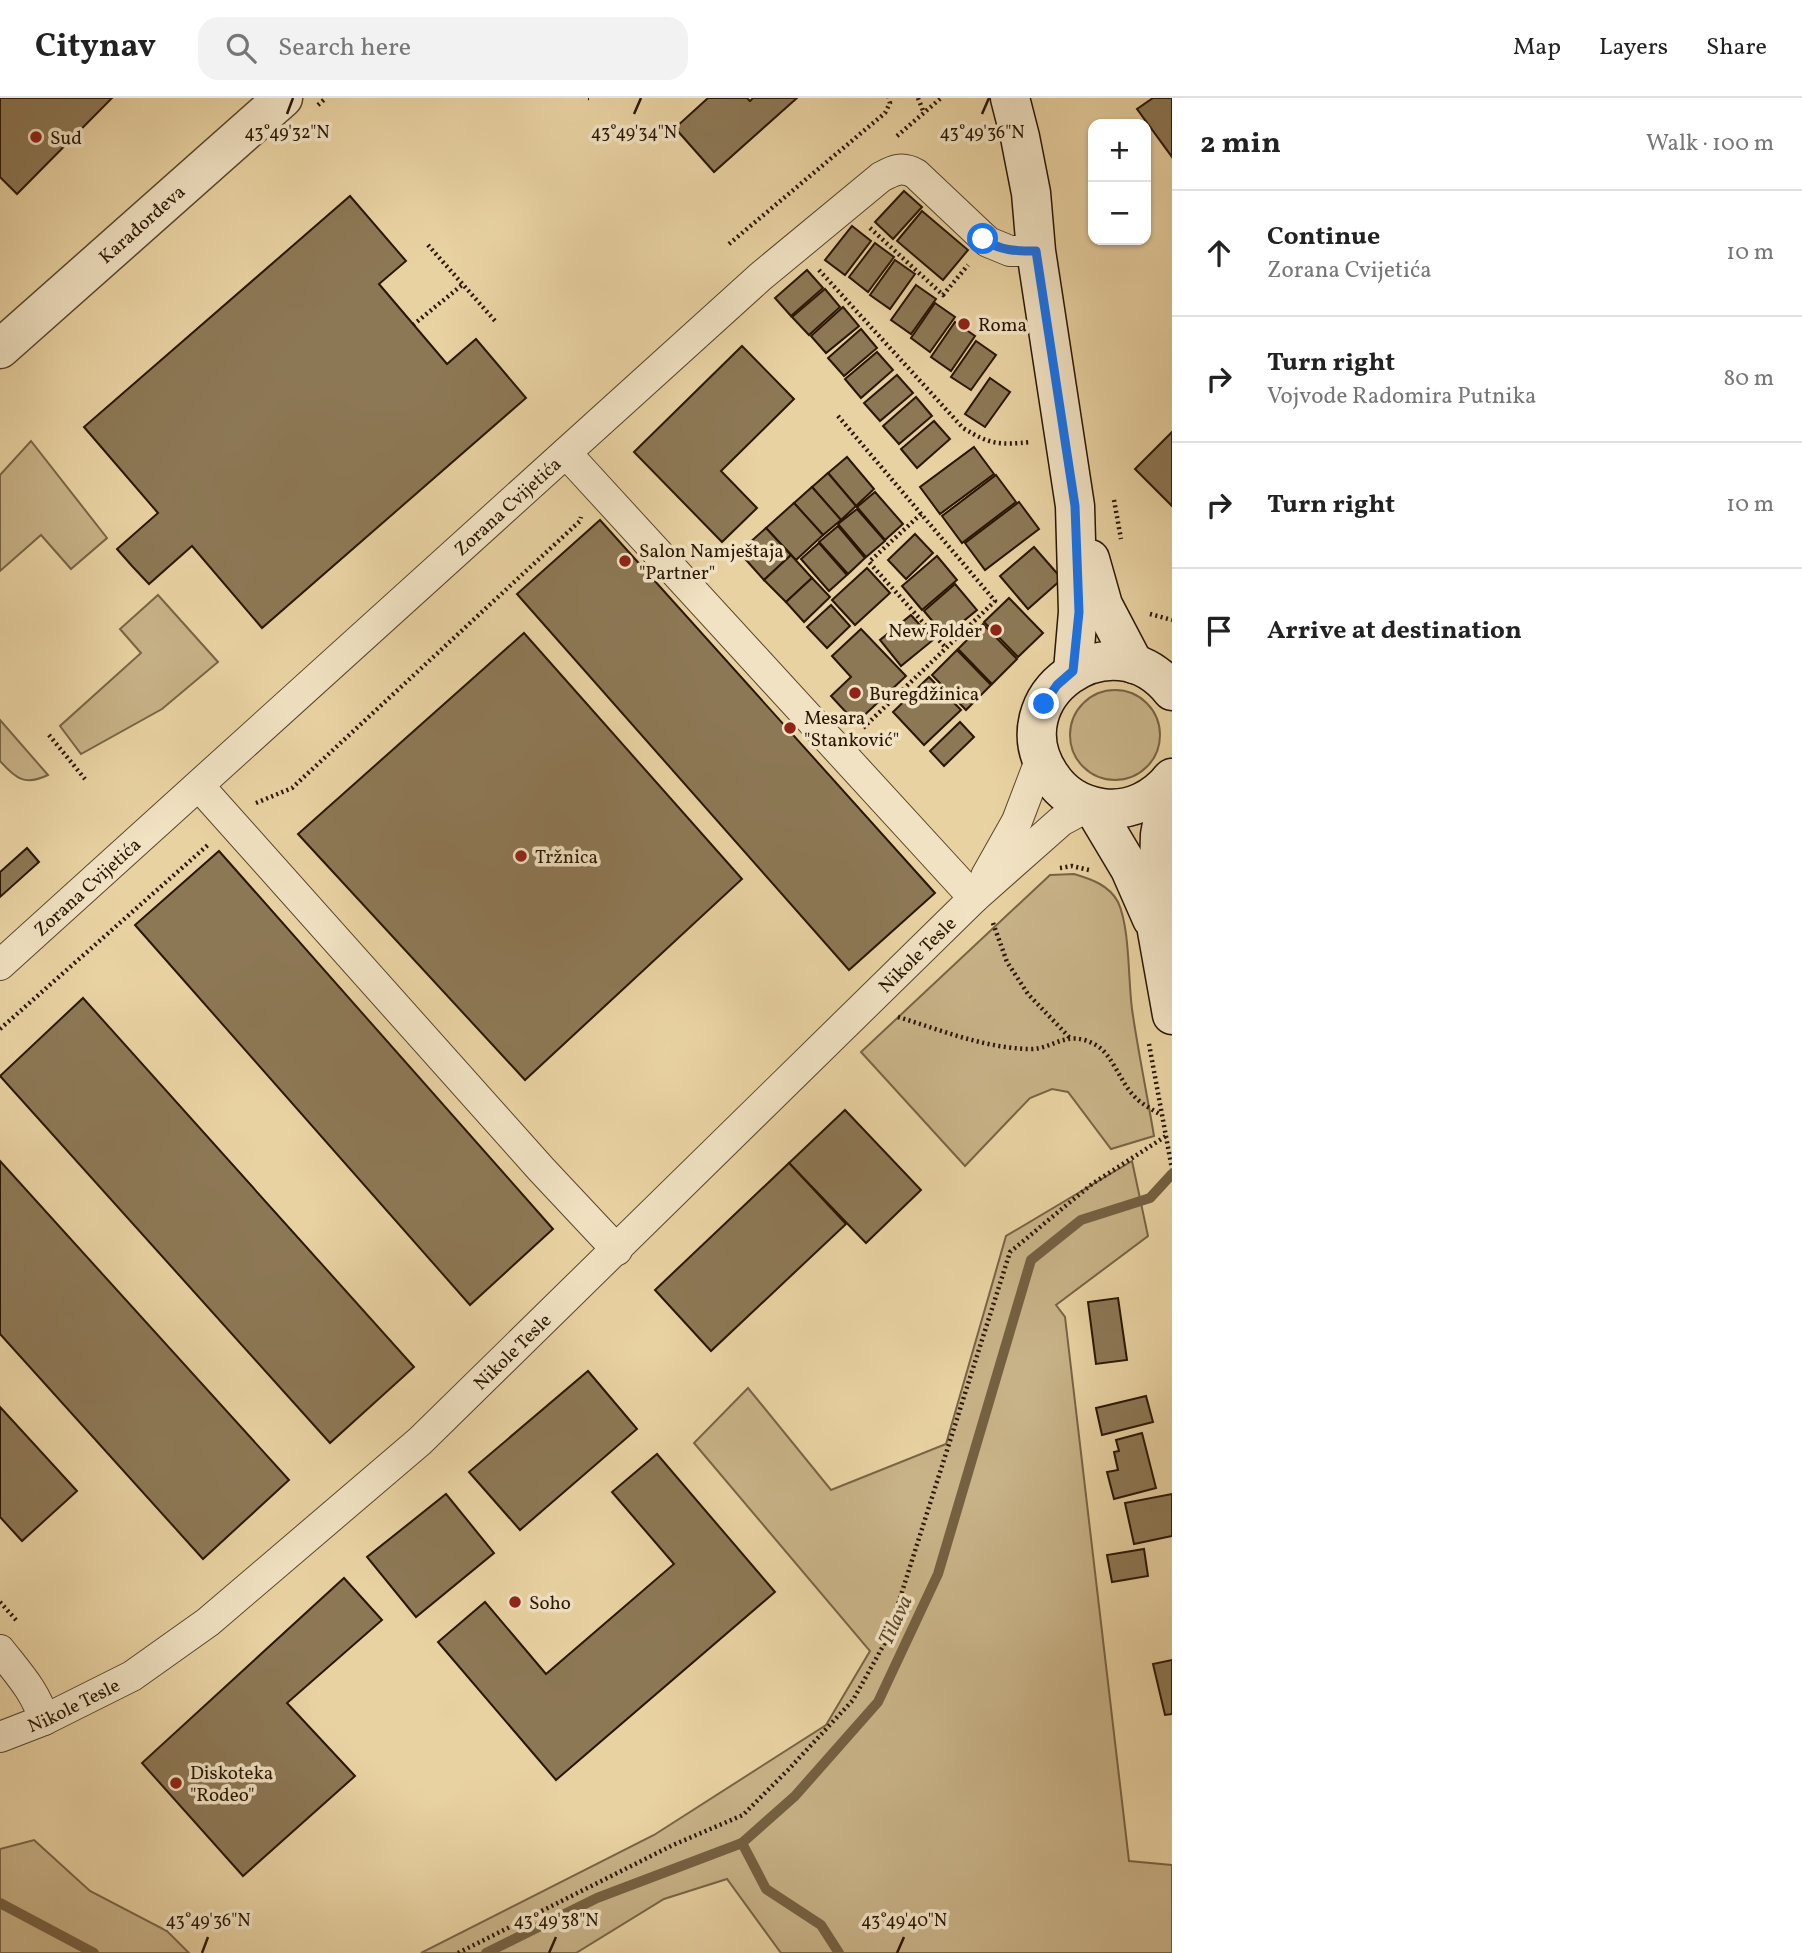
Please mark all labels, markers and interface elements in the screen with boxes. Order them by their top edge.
search box [198,17,688,80]
text: Citynav [35,25,156,71]
icon: search [222,29,260,67]
text: Search here [278,30,411,66]
text: Map [1513,31,1561,65]
text: Layers [1599,31,1668,65]
text: Share [1706,31,1767,65]
map controls [1088,119,1151,245]
button: + [1088,119,1151,182]
text: 43°49'32"N [244,121,330,146]
text: 43°49'34"N [591,121,677,146]
text: 43°49'36"N [939,121,1025,146]
text: 2 min [1200,123,1281,165]
place label: Sud [50,126,82,152]
text: Walk · 100 m [1646,128,1774,160]
marker: Sud [28,129,44,145]
street label: Karađorđeva [94,180,192,271]
button: − [1088,182,1151,245]
text: Continue [1267,219,1380,255]
route start [967,223,998,254]
icon: ahead [1200,234,1238,272]
text: 10 m [1726,237,1774,269]
text: Zorana Cvijetića [1267,255,1432,287]
place label: Roma [978,313,1027,339]
marker: Roma [956,316,972,332]
text: Turn right [1267,345,1395,381]
icon: right [1200,360,1238,398]
text: 80 m [1724,363,1774,395]
text: Vojvode Radomira Putnika [1267,381,1536,413]
street label: Zorana Cvijetića [449,452,568,563]
icon: right [1200,486,1238,524]
text: Turn right [1267,487,1395,523]
text: 10 m [1726,489,1774,521]
place label: Salon Namještaja "Partner" [639,539,784,587]
marker: Salon Namještaja "Partner" [617,553,633,569]
icon: arrive [1200,612,1238,650]
text: Arrive at destination [1267,613,1522,649]
place label: New Folder [888,619,982,645]
marker: New Folder [988,622,1004,638]
place label: Buregdžinica [869,682,979,708]
marker: Buregdžinica [847,685,863,701]
route end [1028,688,1059,719]
place label: Mesara "Stanković" [804,706,899,754]
marker: Mesara "Stanković" [782,720,798,736]
street label: Zorana Cvijetića [29,833,147,943]
place label: Tržnica [535,845,598,871]
marker: Tržnica [513,848,529,864]
street label: Nikole Tesle [873,912,963,1000]
street label: Nikole Tesle [469,1308,558,1397]
place label: Soho [529,1591,571,1617]
water label: Tilava [872,1591,920,1650]
marker: Soho [507,1594,523,1610]
street label: Nikole Tesle [24,1673,125,1740]
place label: Diskoteka "Rodeo" [190,1761,273,1809]
marker: Diskoteka "Rodeo" [168,1775,184,1791]
text: 43°49'36"N [165,1909,251,1934]
text: 43°49'38"N [513,1909,599,1934]
text: 43°49'40"N [861,1909,947,1934]

